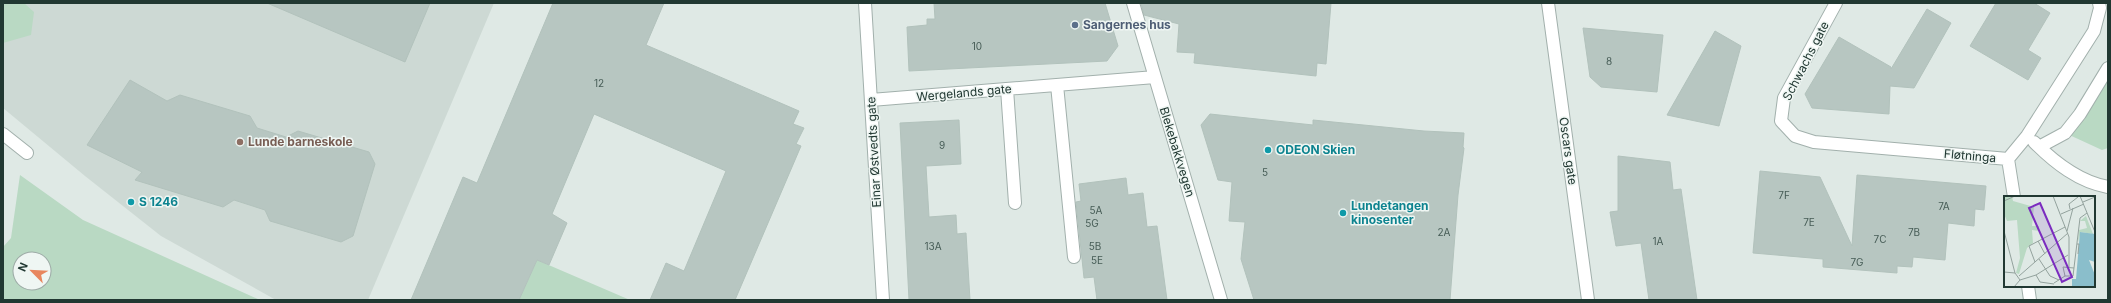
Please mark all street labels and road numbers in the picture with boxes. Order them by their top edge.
street label: Schwachs gate [1779,19,1832,103]
street label: Wergelands gate [916,81,1012,104]
street label: Einar Østvedts gate [863,96,884,208]
street label: Blekebakkvegen [1157,105,1198,199]
street label: Oscars gate [1556,116,1581,186]
street label: Fløtninga [1943,146,1997,165]

